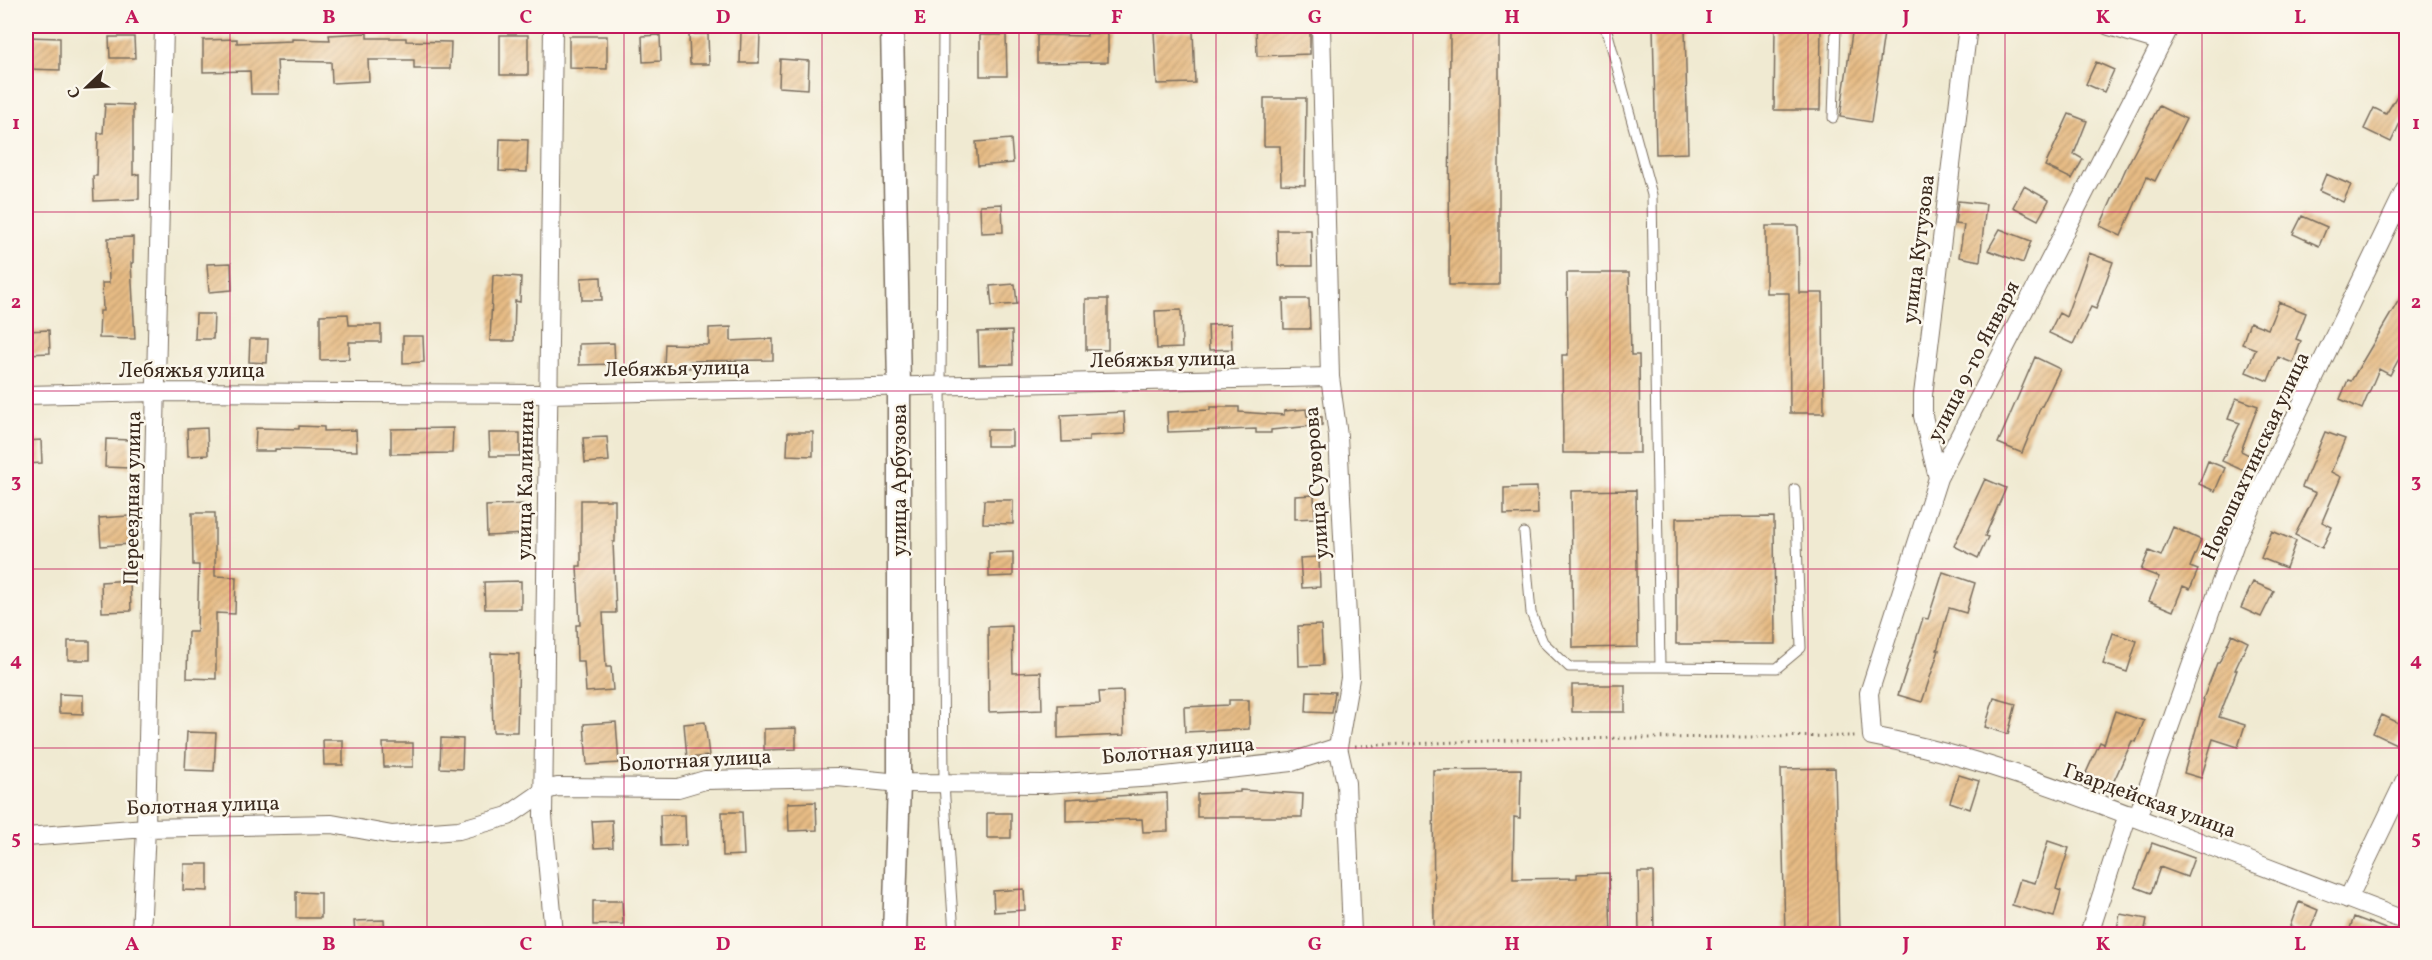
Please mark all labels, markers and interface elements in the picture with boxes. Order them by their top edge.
text: A [125,4,139,32]
text: B [322,4,336,32]
text: C [520,4,533,32]
text: D [716,4,730,32]
text: E [914,4,926,32]
text: F [1111,4,1123,32]
text: G [1308,4,1322,32]
text: H [1504,4,1520,32]
text: I [1705,4,1713,32]
text: J [1901,4,1910,32]
text: K [2096,4,2111,32]
text: L [2294,4,2306,32]
north arrow [57,57,117,117]
text: С [63,83,87,101]
text: 1 [12,110,20,138]
text: 1 [2412,110,2420,138]
street label: улица Кутузова [1896,173,1943,325]
street label: улица 9-го Января [1921,276,2027,447]
text: 2 [11,289,21,317]
text: 2 [2411,289,2421,317]
street label: Лебяжья улица [1090,345,1236,376]
street label: Новошахтинская улица [2195,347,2318,566]
street label: Лебяжья улица [604,354,750,385]
street label: Лебяжья улица [119,357,265,386]
street label: улица Калинина [511,400,542,560]
street label: улица Арбузова [886,403,915,557]
street label: улица Суворова [1298,406,1337,560]
street label: Переездная улица [117,410,150,586]
text: 3 [11,468,21,496]
text: 3 [2411,468,2421,496]
text: 4 [10,647,22,675]
text: 4 [2410,647,2422,675]
street label: Болотная улица [1100,730,1256,773]
street label: Болотная улица [618,743,772,780]
street label: Гвардейская улица [2059,757,2240,846]
street label: Болотная улица [126,789,280,824]
text: 5 [11,825,21,853]
text: 5 [2411,825,2421,853]
text: A [125,931,139,959]
text: B [322,931,336,959]
text: C [520,931,533,959]
text: D [716,931,730,959]
text: E [914,931,926,959]
text: F [1111,931,1123,959]
text: G [1308,931,1322,959]
text: H [1504,931,1520,959]
text: I [1705,931,1713,959]
text: J [1901,931,1910,959]
text: K [2096,931,2111,959]
text: L [2294,931,2306,959]

